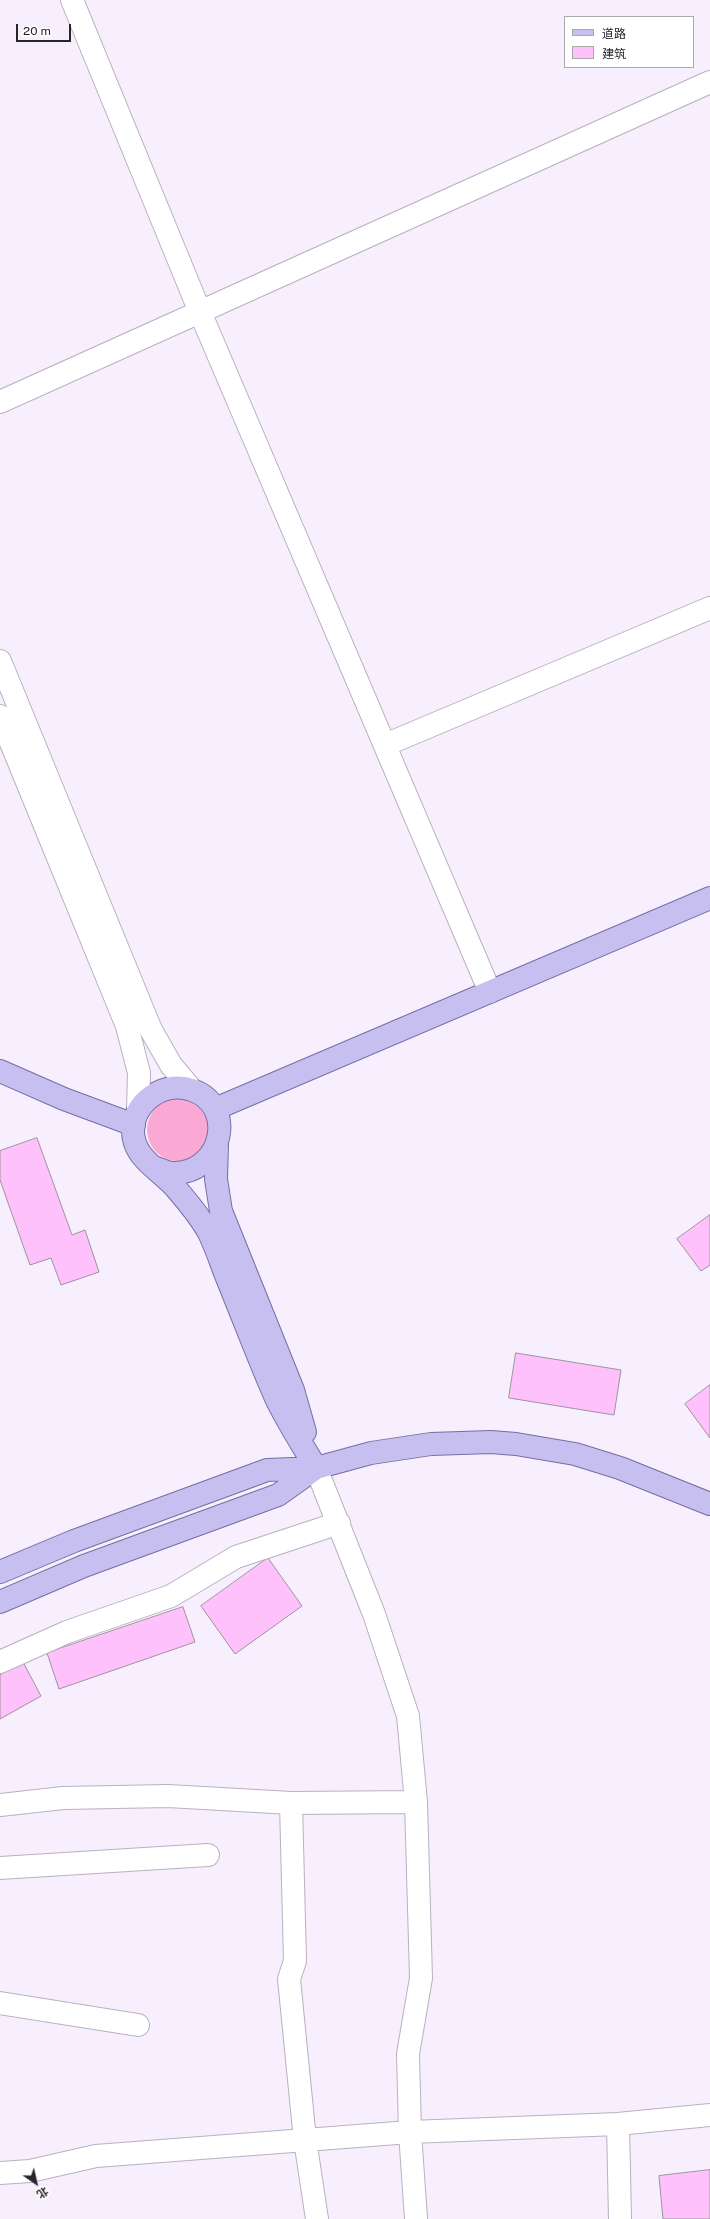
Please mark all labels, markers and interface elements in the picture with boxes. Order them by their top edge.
scale bar [18,16,73,42]
legend [564,16,694,68]
text: 20 m [23,24,51,38]
text: 道路 [602,27,626,41]
text: 建筑 [602,47,626,61]
north arrow [16,2163,56,2203]
text: 北 [35,2185,51,2201]

